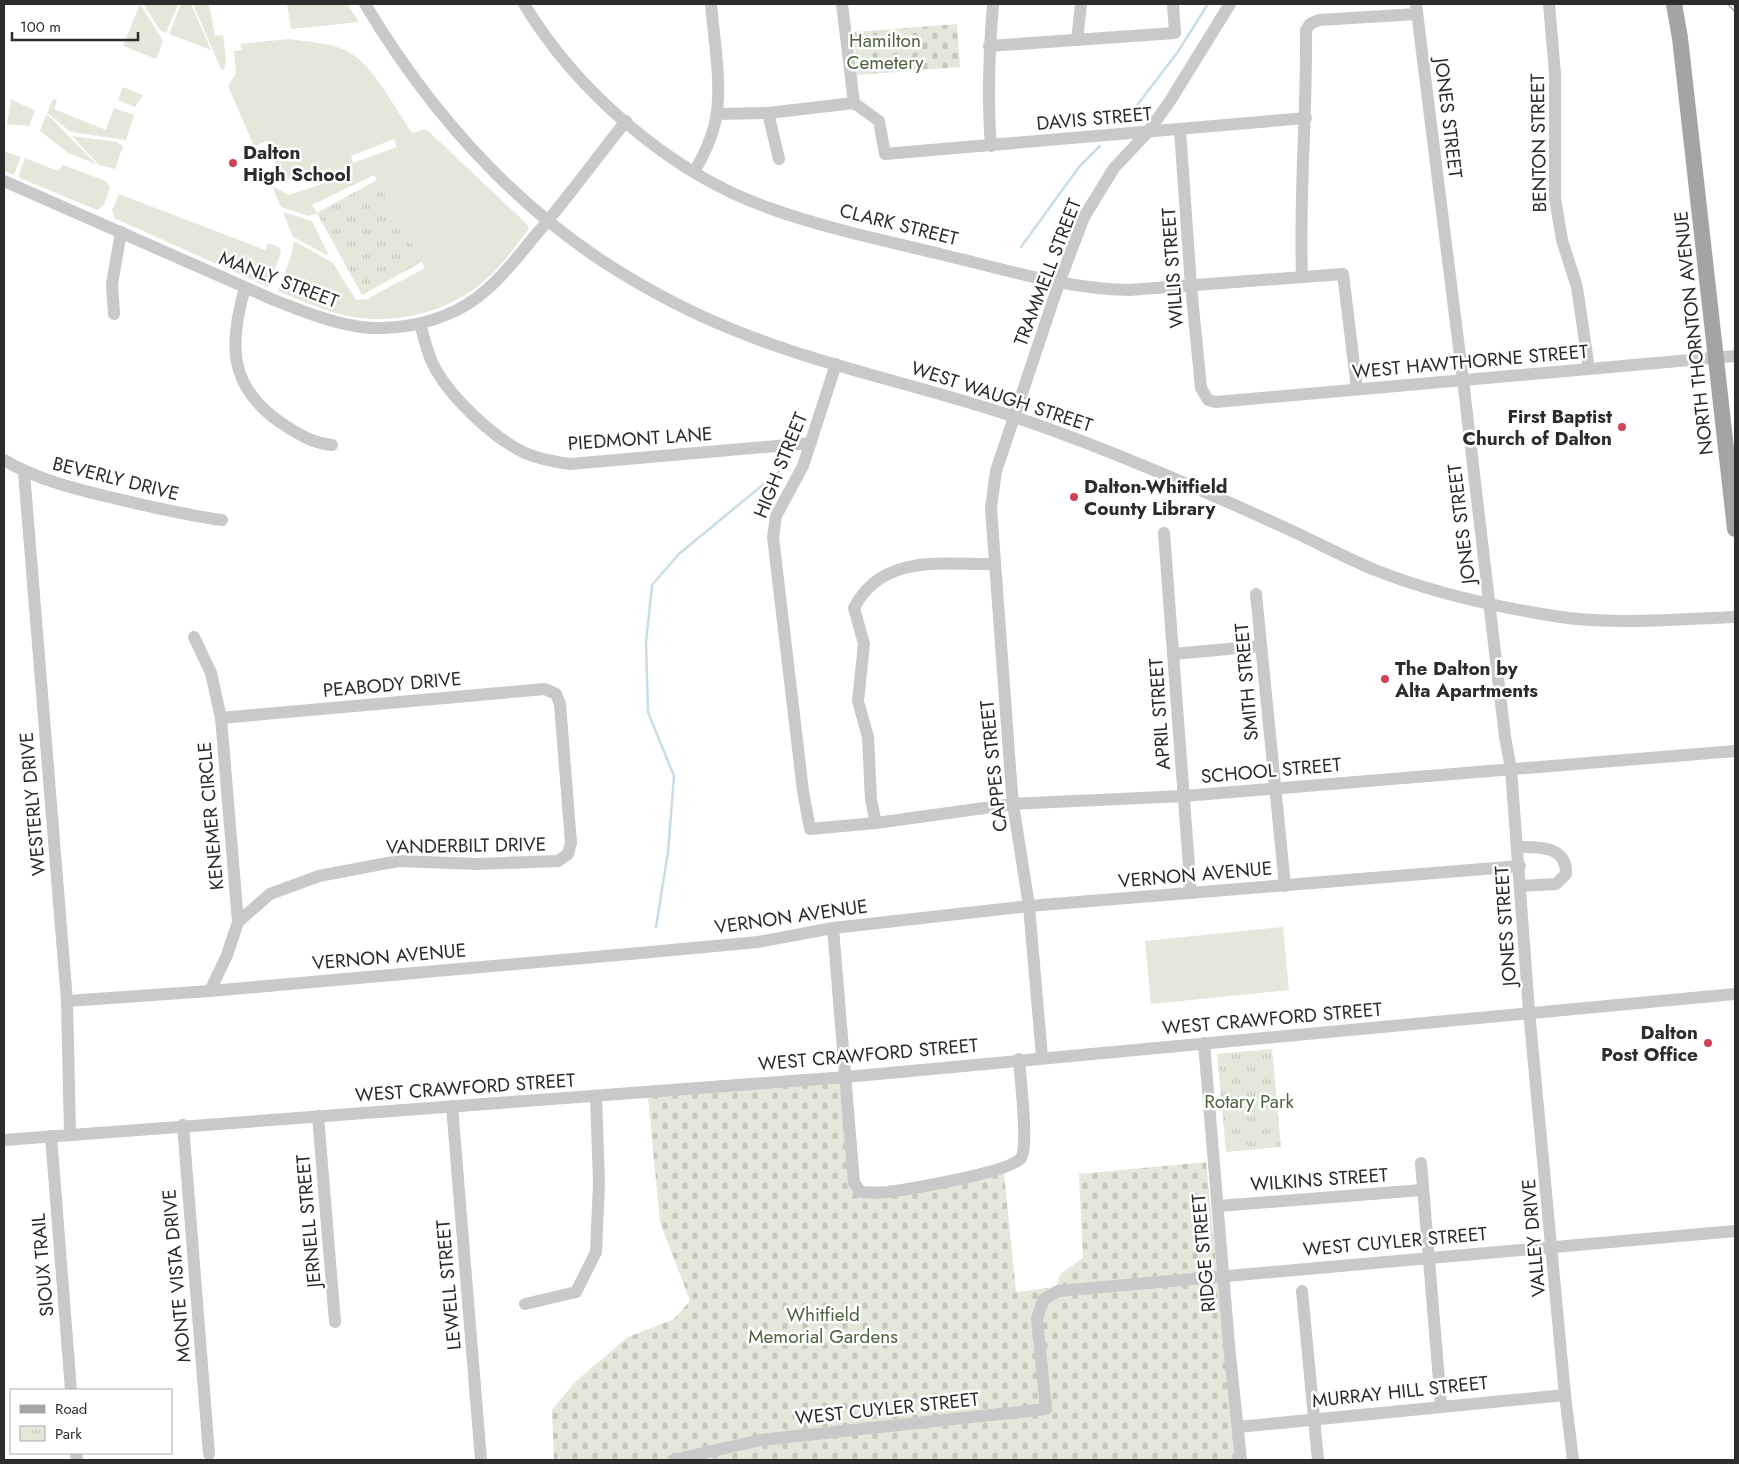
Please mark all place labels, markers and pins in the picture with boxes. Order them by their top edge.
place label: Dalton High School [243,139,351,188]
marker: Dalton High School [227,157,239,169]
place label: First Baptist Church of Dalton [1463,403,1612,452]
marker: First Baptist Church of Dalton [1616,421,1628,433]
place label: Dalton-Whitfield County Library [1084,473,1228,522]
marker: Dalton-Whitfield County Library [1068,491,1080,503]
place label: The Dalton by Alta Apartments [1394,655,1538,704]
marker: The Dalton by Alta Apartments [1379,673,1391,685]
place label: Dalton Post Office [1601,1019,1698,1068]
marker: Dalton Post Office [1702,1037,1714,1049]

